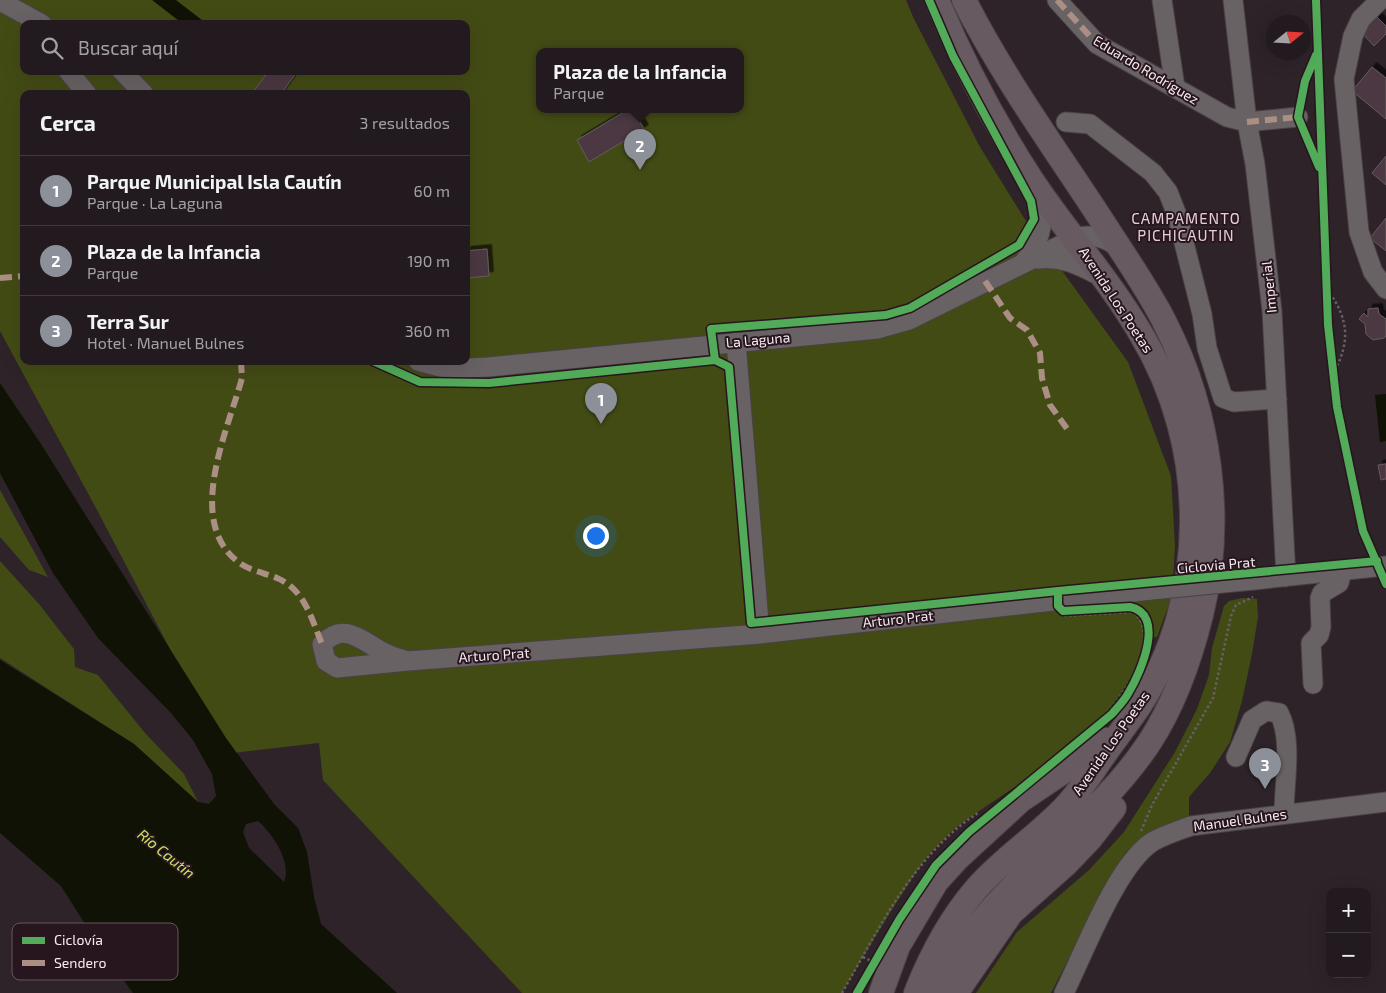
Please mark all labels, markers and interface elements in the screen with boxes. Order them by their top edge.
north arrow [1266,15,1311,60]
search box [20,20,470,75]
street label: Eduardo Rodríguez [1090,31,1202,108]
icon: search [38,34,66,62]
text: Buscar aquí [78,36,178,59]
popup [536,48,744,113]
text: Plaza de la Infancia [553,60,727,83]
text: Parque [553,83,604,102]
text: Cerca [40,110,96,135]
text: 3 resultados [360,113,450,132]
pin: 2 [624,129,656,170]
text: Parque Municipal Isla Cautín [87,170,342,193]
text: 1 [53,181,59,200]
text: 60 m [414,181,450,200]
text: Parque · La Laguna [87,193,223,212]
district label: CAMPAMENTO PICHICAUTIN [1131,209,1241,244]
text: Plaza de la Infancia [87,240,261,263]
street label: Avenida Los Poetas [1076,244,1157,356]
text: 2 [51,251,61,270]
text: 190 m [407,251,450,270]
street label: Imperial [1257,259,1280,314]
text: Parque [87,263,138,282]
text: Terra Sur [87,310,169,333]
text: 3 [51,321,61,340]
text: 360 m [405,321,450,340]
street label: La Laguna [725,328,791,351]
text: Hotel · Manuel Bulnes [87,333,244,352]
pin: 1 [585,383,617,424]
your location [583,523,609,549]
street label: Ciclovia Prat [1176,553,1256,576]
street label: Arturo Prat [862,606,934,631]
street label: Arturo Prat [458,644,530,665]
street label: Avenida Los Poetas [1068,688,1153,798]
pin: 3 [1249,748,1281,789]
street label: Manuel Bulnes [1192,805,1288,834]
water label: Río Cautín [134,825,199,882]
map controls [1326,888,1371,978]
button: + [1326,888,1371,933]
legend [12,923,178,980]
text: Ciclovía [54,931,103,948]
button: − [1326,933,1371,978]
text: Sendero [54,954,106,971]

